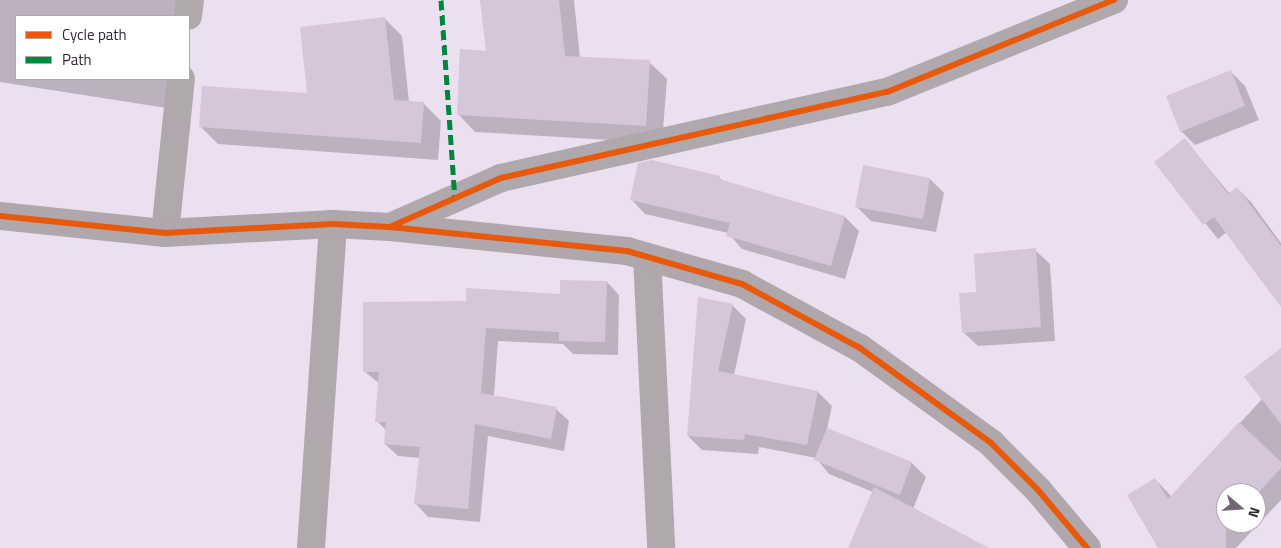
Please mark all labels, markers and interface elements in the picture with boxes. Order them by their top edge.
legend [15,15,190,80]
text: Cycle path [62,23,127,46]
text: Path [62,48,92,71]
north arrow [1216,483,1266,533]
text: N [1243,505,1266,520]

